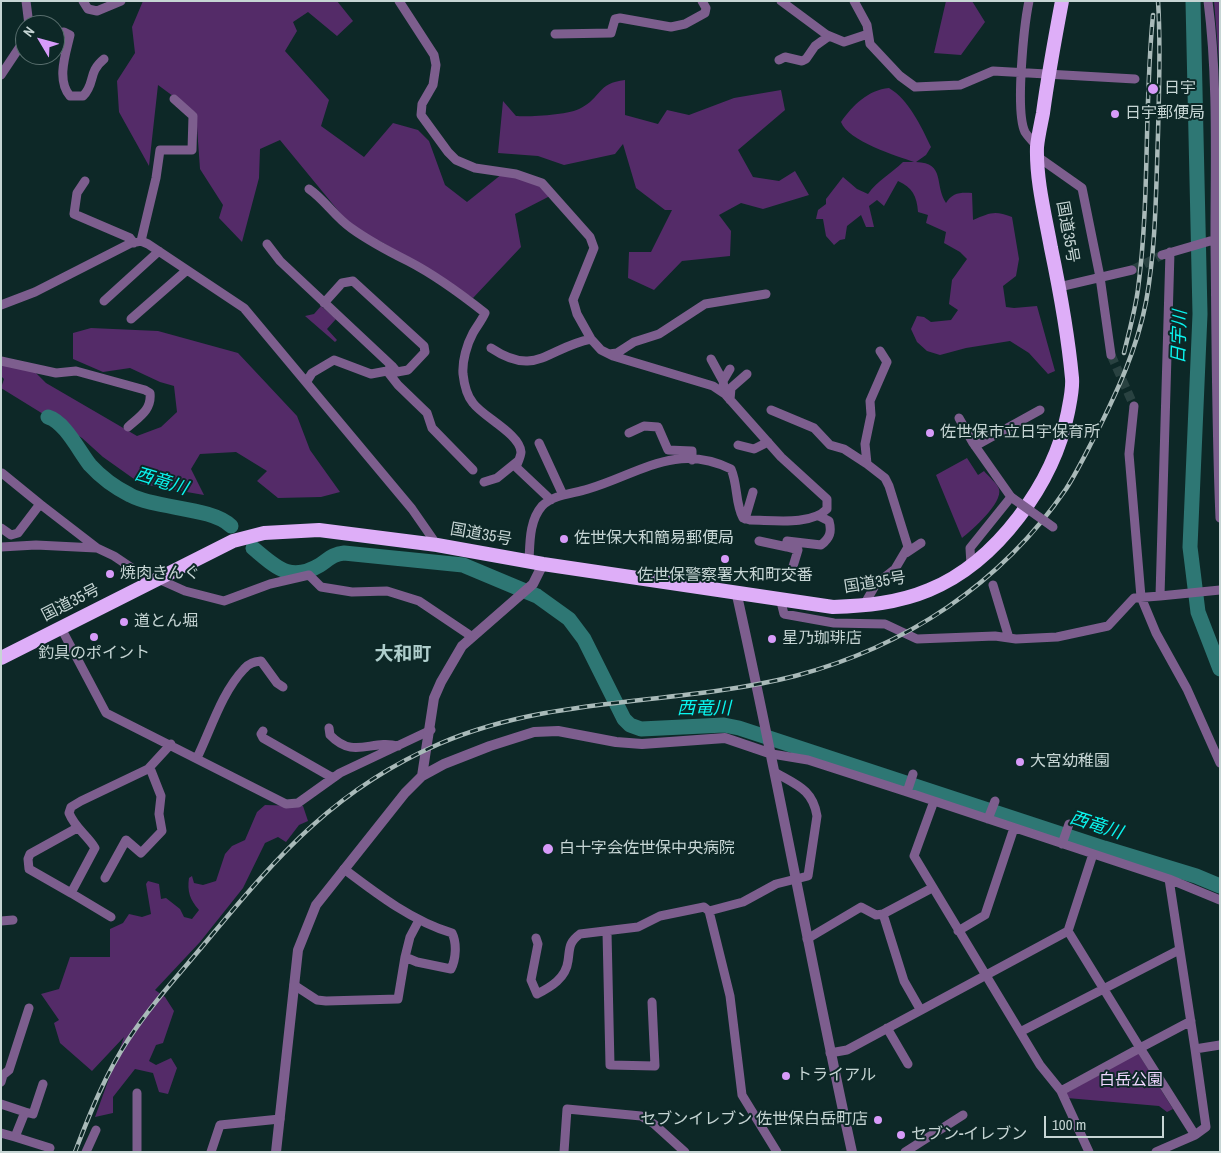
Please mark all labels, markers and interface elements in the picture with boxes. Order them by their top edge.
north arrow [15,15,65,65]
text: N [19,23,38,40]
place label: 日宇 [1164,79,1196,99]
marker: 日宇 [1146,82,1160,96]
place label: 日宇郵便局 [1125,104,1205,124]
marker: 日宇郵便局 [1109,108,1121,120]
street label: 国道35号 [1052,200,1082,264]
water label: 日宇川 [1168,310,1192,364]
place label: 佐世保市立日宇保育所 [940,423,1100,443]
marker: 佐世保市立日宇保育所 [924,427,936,439]
water label: 西竜川 [132,464,190,500]
street label: 国道35号 [449,520,513,550]
place label: 佐世保大和簡易郵便局 [574,529,734,549]
marker: 佐世保大和簡易郵便局 [558,533,570,545]
marker: 佐世保警察署大和町交番 [719,553,731,565]
place label: 焼肉きんぐ [120,564,200,584]
place label: 佐世保警察署大和町交番 [637,566,813,586]
marker: 焼肉きんぐ [104,568,116,580]
street label: 国道35号 [843,569,907,597]
street label: 国道35号 [39,580,103,626]
place label: 道とん堀 [134,612,198,632]
marker: 道とん堀 [118,616,130,628]
place label: 星乃珈琲店 [782,629,862,649]
marker: 釣具のポイント [88,631,100,643]
marker: 星乃珈琲店 [766,633,778,645]
place label: 釣具のポイント [38,644,150,664]
district label: 大和町 [375,644,431,666]
water label: 西竜川 [677,698,731,720]
place label: 大宮幼稚園 [1030,752,1110,772]
marker: 大宮幼稚園 [1014,756,1026,768]
water label: 西竜川 [1067,807,1125,845]
place label: 白十字会佐世保中央病院 [559,839,735,859]
marker: 白十字会佐世保中央病院 [541,842,555,856]
place label: トライアル [796,1066,876,1086]
marker: トライアル [780,1070,792,1082]
park label: 白岳公園 [1099,1071,1163,1091]
scale bar [1046,1106,1166,1138]
place label: セブンイレブン 佐世保白岳町店 [640,1110,868,1130]
marker: セブンイレブン 佐世保白岳町店 [872,1114,884,1126]
text: 100 m [1052,1114,1086,1135]
place label: セブン-イレブン [911,1125,1027,1145]
marker: セブン-イレブン [895,1129,907,1141]

